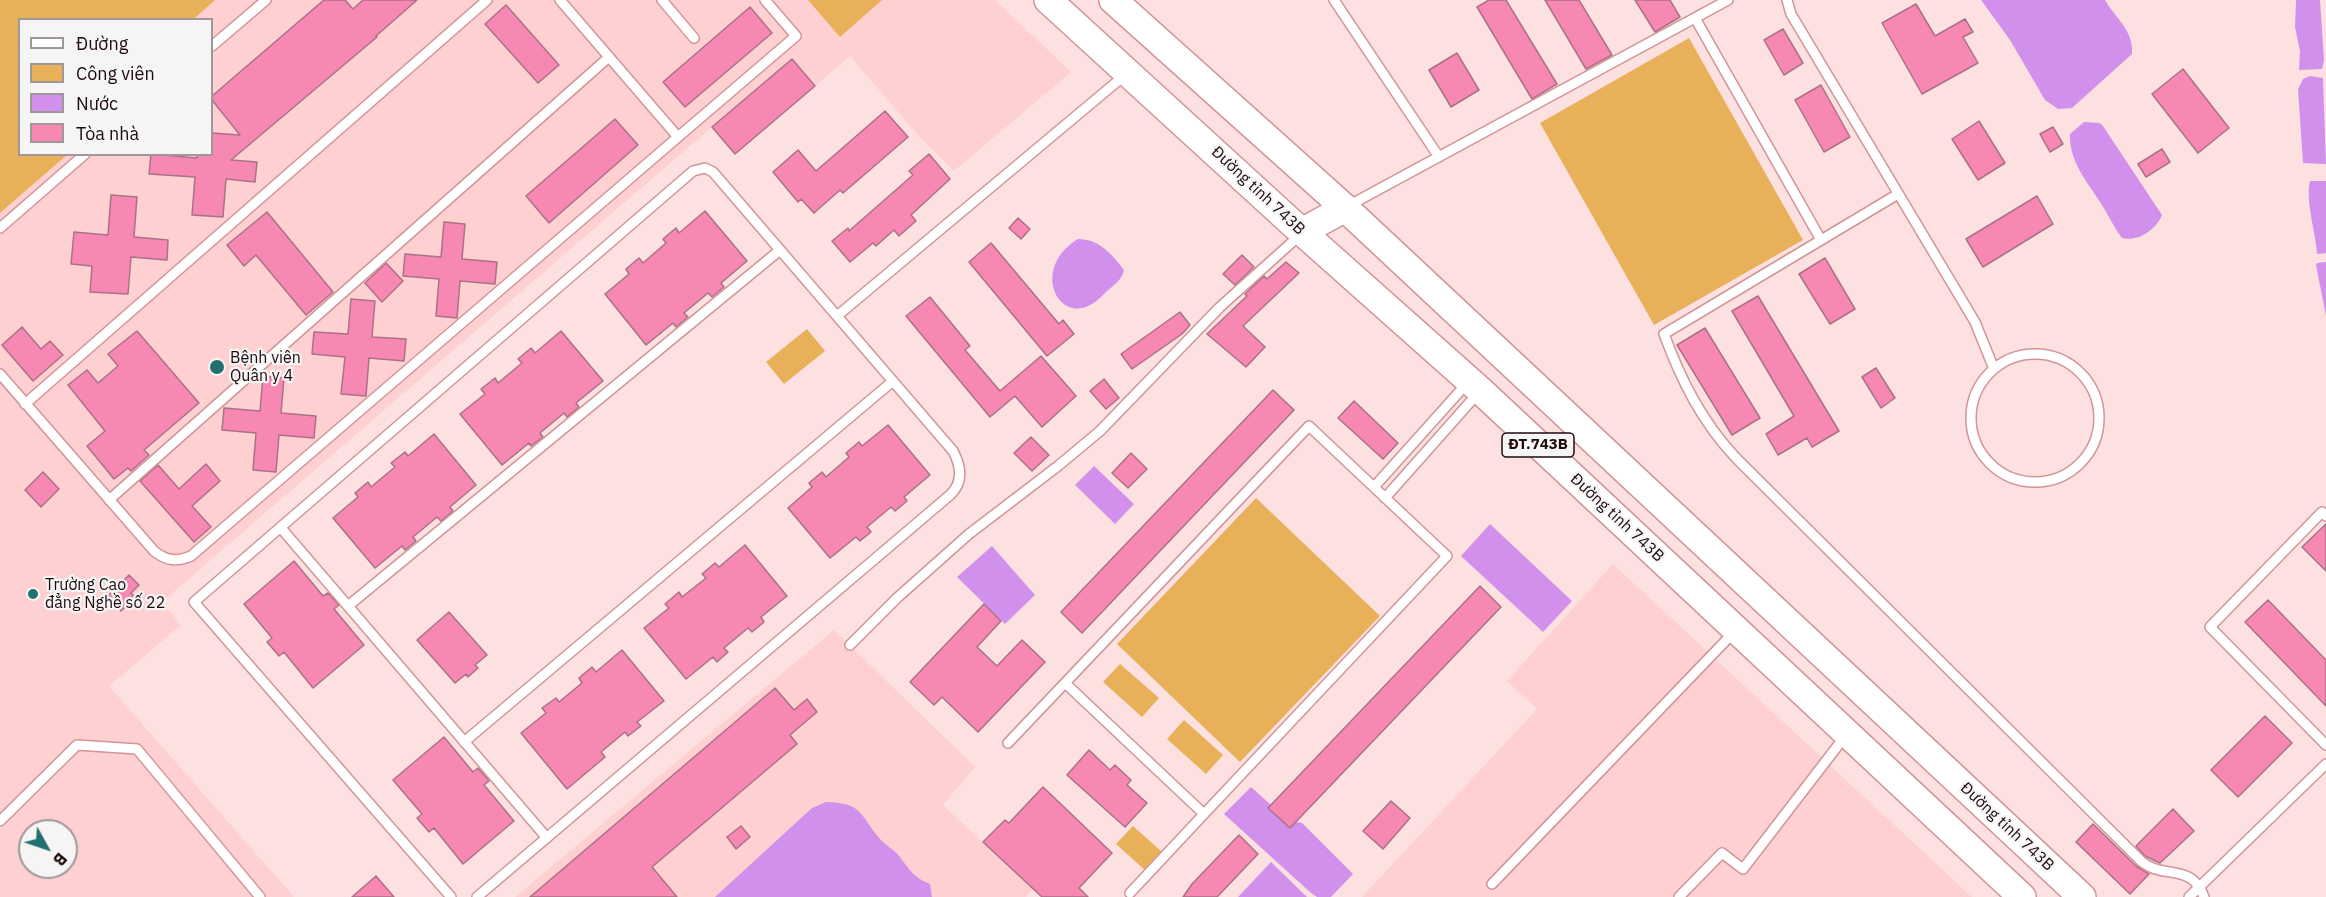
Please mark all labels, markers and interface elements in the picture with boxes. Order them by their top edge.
legend [18,18,213,156]
text: Đường [76,32,128,55]
text: Công viên [76,62,155,85]
text: Nước [76,92,118,115]
text: Tòa nhà [76,122,139,145]
street label: Đường tỉnh 743B [1207,143,1309,239]
place label: Bệnh viên Quân y 4 [230,348,301,386]
marker: Bệnh viên Quân y 4 [208,358,226,376]
road number: ĐT.743B [1502,433,1574,457]
street label: Đường tỉnh 743B [1566,470,1668,566]
place label: Trường Cao đẳng Nghề số 22 [45,575,165,613]
marker: Trường Cao đẳng Nghề số 22 [26,587,40,601]
street label: Đường tỉnh 743B [1956,779,2058,875]
north arrow [18,819,78,879]
text: B [49,849,71,870]

